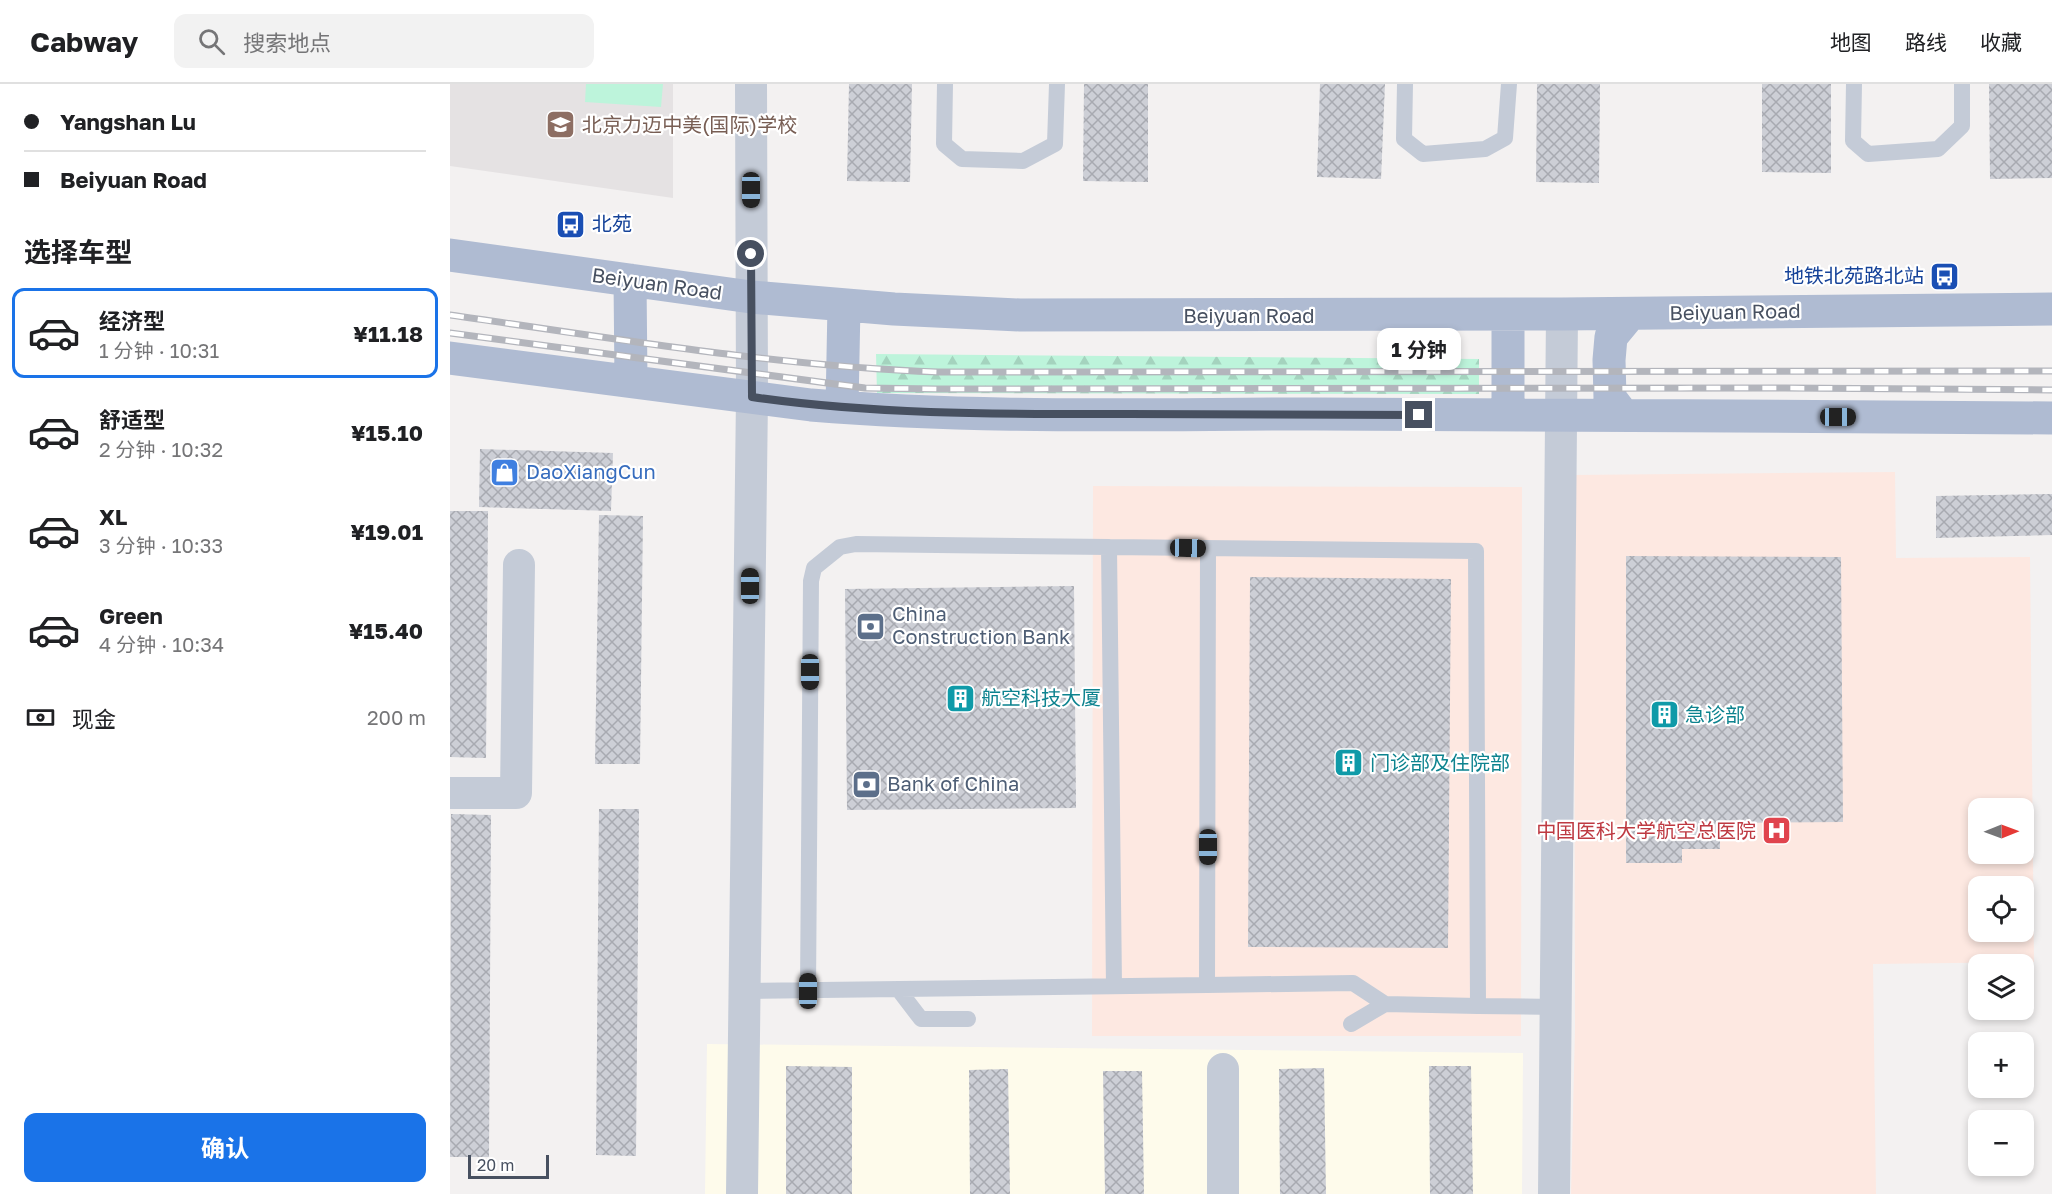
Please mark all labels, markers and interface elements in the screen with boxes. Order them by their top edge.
search box [174,14,594,68]
text: Cabway [30,25,138,58]
icon: search [195,25,228,58]
text: 搜索地点 [243,29,331,56]
text: 地图 [1830,29,1872,55]
text: 路线 [1905,29,1947,55]
text: 收藏 [1980,29,2022,55]
text: Yangshan Lu [60,108,196,135]
school or university icon: 北京力迈中美(国际)学校 [545,109,577,141]
place label: 北京力迈中美(国际)学校 [582,112,797,136]
text: Beiyuan Road [60,166,207,193]
car [742,172,760,208]
bus stop icon: 北苑 [555,208,587,240]
place label: 北苑 [592,211,632,235]
text: 选择车型 [24,236,132,268]
route start [737,240,764,267]
bus stop icon: 地铁北苑路北站 [1929,260,1961,292]
street label: Beiyuan Road [590,262,724,304]
place label: 地铁北苑路北站 [1784,263,1924,287]
street label: Beiyuan Road [1669,298,1801,324]
street label: Beiyuan Road [1183,303,1315,327]
icon: car [27,306,81,360]
text: 经济型 [99,307,165,334]
text: ¥11.18 [353,320,423,347]
callout: 1 分钟 [1377,328,1461,370]
text: 1 分钟 [1391,337,1447,361]
text: 1 分钟 · 10:31 [99,338,219,362]
route end [1405,401,1432,428]
icon: car [27,405,81,459]
text: 舒适型 [99,406,165,433]
car [1820,408,1856,426]
text: ¥15.10 [351,419,423,446]
text: 2 分钟 · 10:32 [99,437,223,461]
shop icon: DaoXiangCun [489,456,521,488]
place label: DaoXiangCun [526,459,656,483]
text: XL [99,503,127,530]
icon: car [27,504,81,558]
text: ¥19.01 [351,518,423,545]
text: 3 分钟 · 10:33 [99,533,223,557]
car [1170,539,1206,557]
car [741,568,759,604]
place label: China Construction Bank [892,601,1070,648]
text: Green [99,602,163,629]
icon: car [27,603,81,657]
bank icon: China Construction Bank [855,610,887,642]
text: ¥15.40 [349,617,423,644]
text: 4 分钟 · 10:34 [99,632,224,656]
car [801,654,819,690]
building icon: 航空科技大厦 [944,682,976,714]
place label: 航空科技大厦 [981,685,1101,709]
building icon: 急诊部 [1648,699,1680,731]
icon: cash [24,701,57,734]
place label: 急诊部 [1685,702,1745,726]
text: 现金 [72,705,116,732]
text: 200 m [367,705,426,729]
building icon: 门诊部及住院部 [1333,747,1365,779]
place label: 门诊部及住院部 [1370,750,1510,774]
bank icon: Bank of China [850,768,882,800]
place label: Bank of China [887,771,1019,795]
north arrow [1968,798,2034,864]
map controls [1968,798,2034,1176]
hospital icon: 中国医科大学航空总医院 [1761,815,1793,847]
place label: 中国医科大学航空总医院 [1536,818,1756,842]
car [1199,829,1217,865]
button: locate [1968,876,2034,942]
button: layers [1968,954,2034,1020]
car [799,973,817,1009]
button: + [1968,1032,2034,1098]
button: − [1968,1110,2034,1176]
button: 确认 [24,1113,426,1182]
scale bar [468,1152,549,1180]
text: 20 m [477,1155,514,1175]

